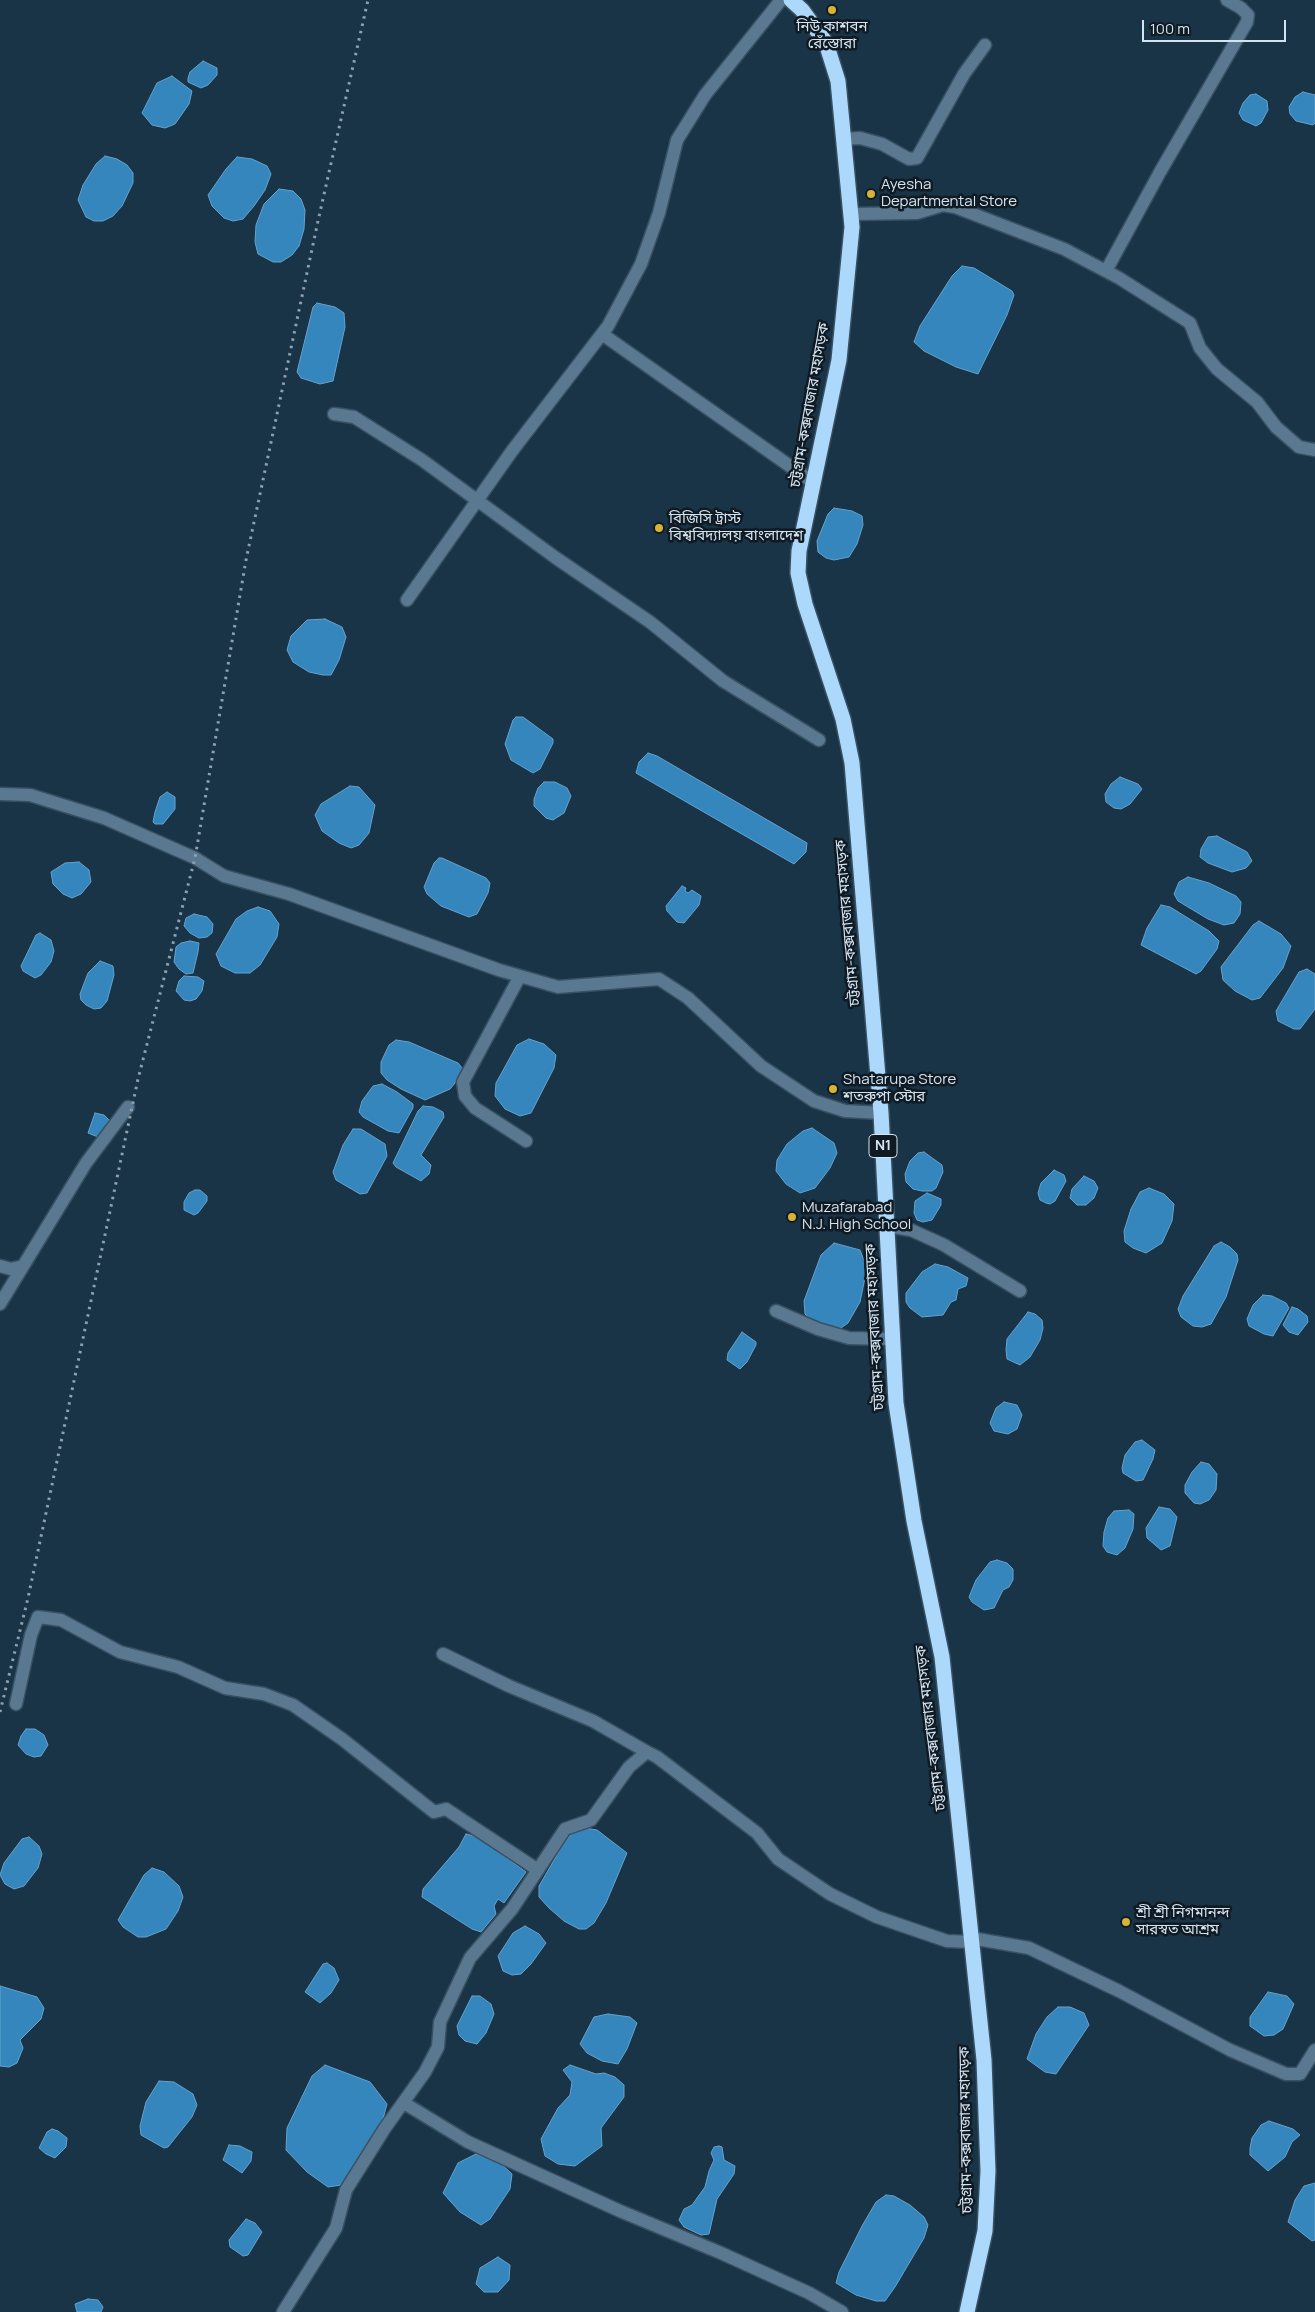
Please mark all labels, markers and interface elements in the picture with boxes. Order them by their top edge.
marker: নিউ কাশবন রেঁস্তোরা [826,4,838,16]
scale bar [1145,10,1289,42]
place label: নিউ কাশবন রেঁস্তোরা [797,18,867,53]
text: 100 m [1150,18,1190,39]
place label: Ayesha Departmental Store [881,176,1017,211]
marker: Ayesha Departmental Store [865,188,877,200]
street label: চট্টগ্রাম-কক্সবাজার মহাসড়ক [787,321,833,489]
place label: বিজিসি ট্রাস্ট বিশ্ববিদ্যালয় বাংলাদেশ [669,510,803,545]
marker: বিজিসি ট্রাস্ট বিশ্ববিদ্যালয় বাংলাদেশ [653,522,665,534]
street label: চট্টগ্রাম-কক্সবাজার মহাসড়ক [832,839,864,1007]
place label: Shatarupa Store শতরুপা স্টোর [843,1071,956,1106]
marker: Shatarupa Store শতরুপা স্টোর [827,1083,839,1095]
road number: N1 [869,1134,897,1158]
place label: Muzafarabad N.J. High School [802,1199,911,1234]
marker: Muzafarabad N.J. High School [786,1211,798,1223]
street label: চট্টগ্রাম-কক্সবাজার মহাসড়ক [862,1243,888,1411]
street label: চট্টগ্রাম-কক্সবাজার মহাসড়ক [912,1644,950,1812]
place label: শ্রী শ্রী নিগমানন্দ সারস্বত আশ্রম [1136,1904,1229,1939]
marker: শ্রী শ্রী নিগমানন্দ সারস্বত আশ্রম [1120,1916,1132,1928]
street label: চট্টগ্রাম-কক্সবাজার মহাসড়ক [956,2046,976,2214]

